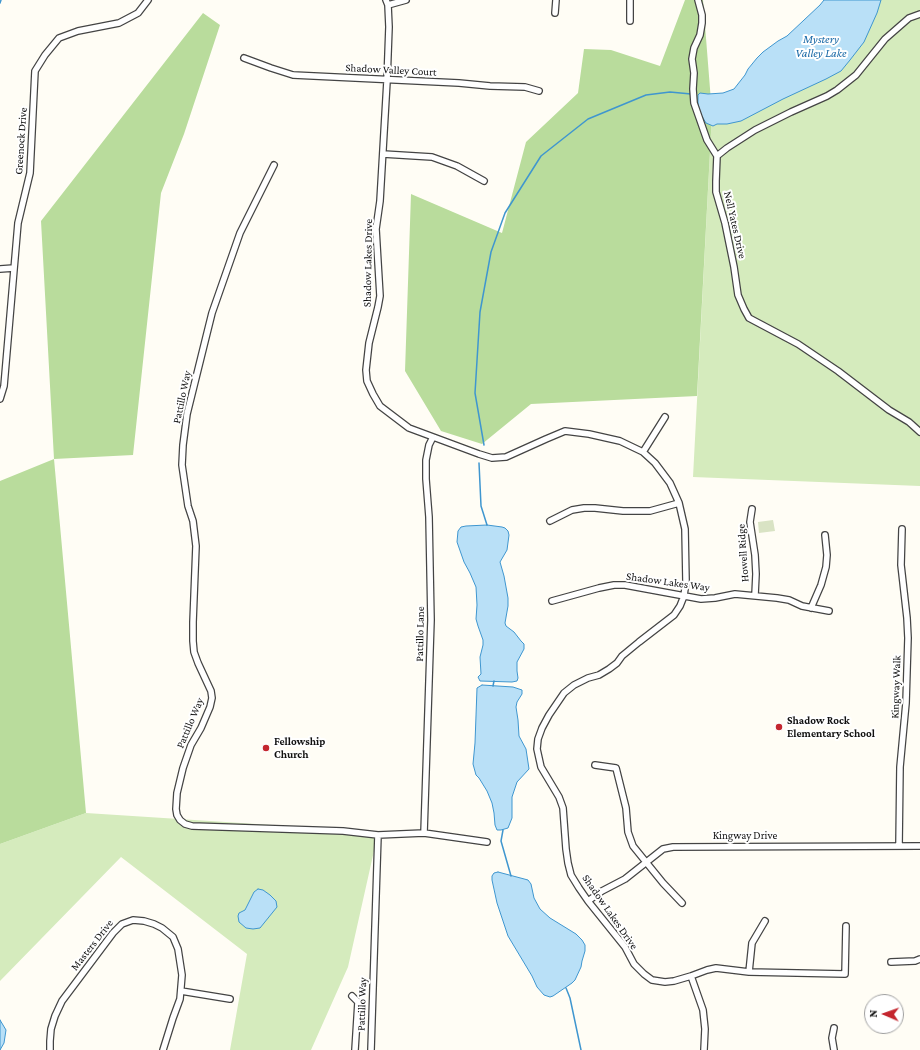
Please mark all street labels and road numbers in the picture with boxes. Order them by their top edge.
street label: Shadow Valley Court [345,61,437,79]
street label: Greenock Drive [12,107,30,175]
street label: Nell Yates Drive [721,190,749,260]
street label: Shadow Lakes Drive [361,219,375,307]
street label: Pattillo Way [170,369,194,425]
street label: Howell Ridge [734,524,752,582]
street label: Shadow Lakes Way [625,570,711,594]
street label: Pattillo Lane [413,606,427,662]
street label: Kingway Walk [888,655,904,719]
street label: Pattillo Way [173,696,207,750]
street label: Kingway Drive [713,829,777,843]
street label: Shadow Lakes Drive [579,872,641,952]
street label: Masters Drive [68,917,116,973]
street label: Pattillo Way [354,977,370,1031]

